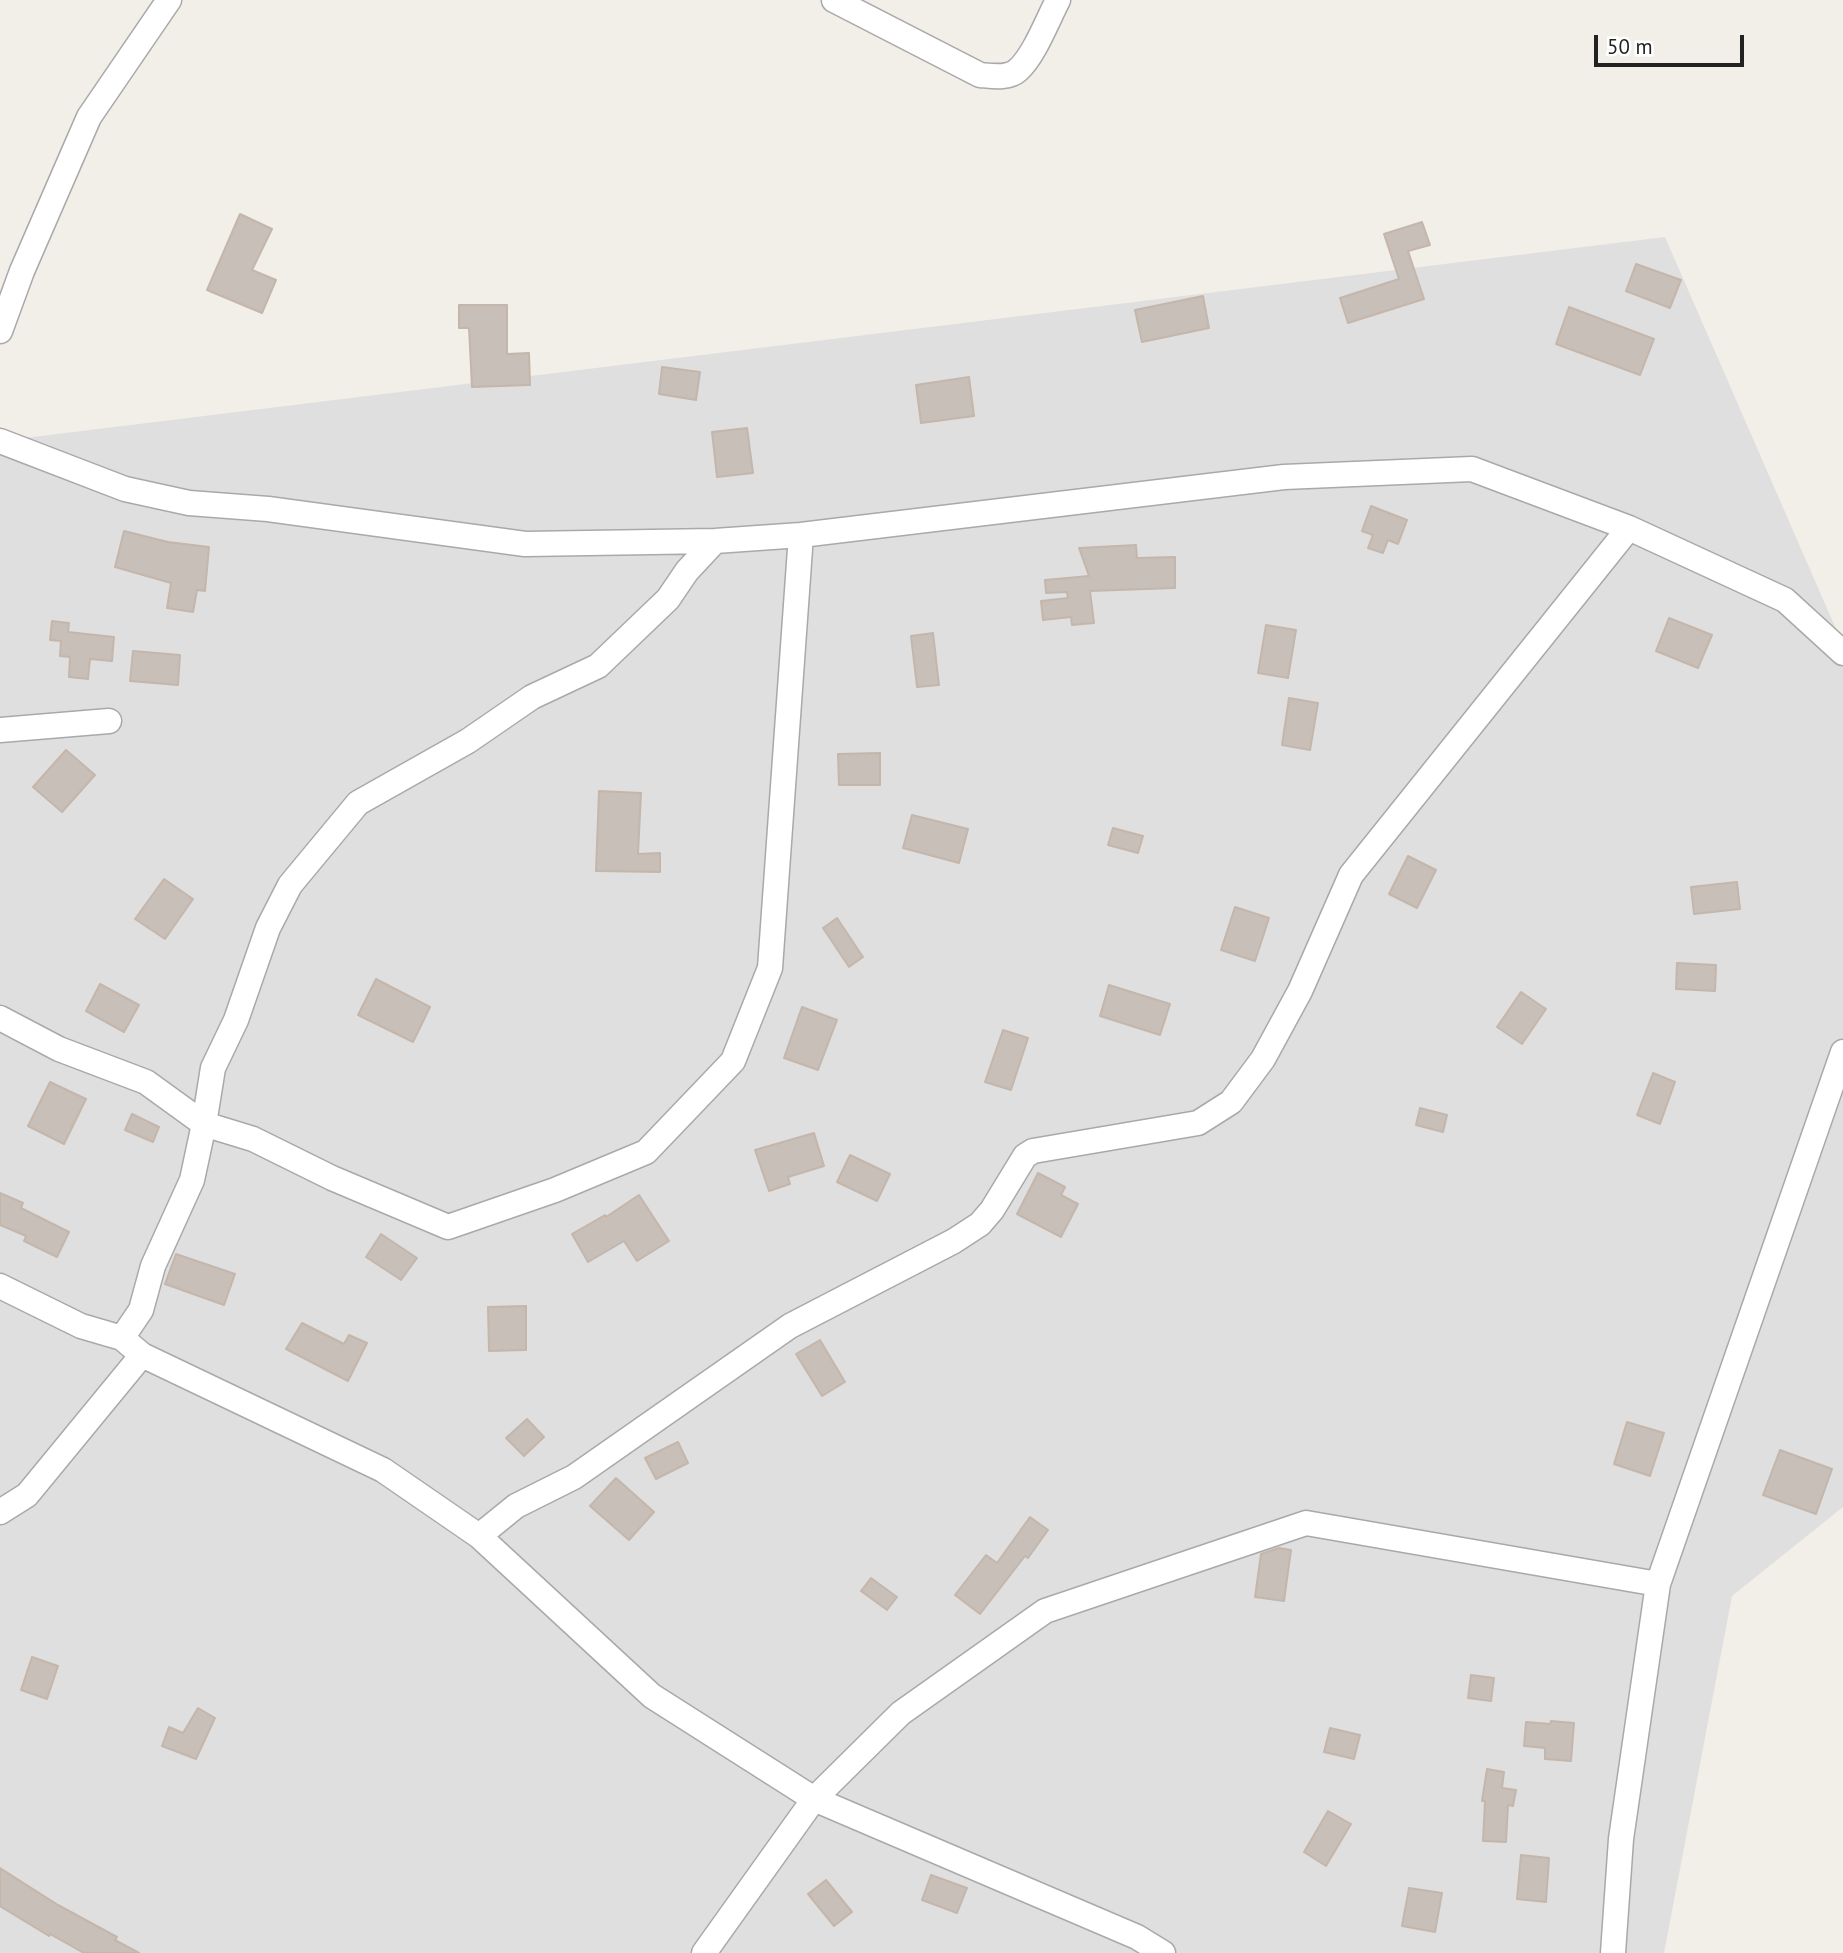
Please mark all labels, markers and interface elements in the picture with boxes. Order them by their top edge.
scale bar [1598,21,1748,65]
text: 50 m [1607,33,1653,60]

